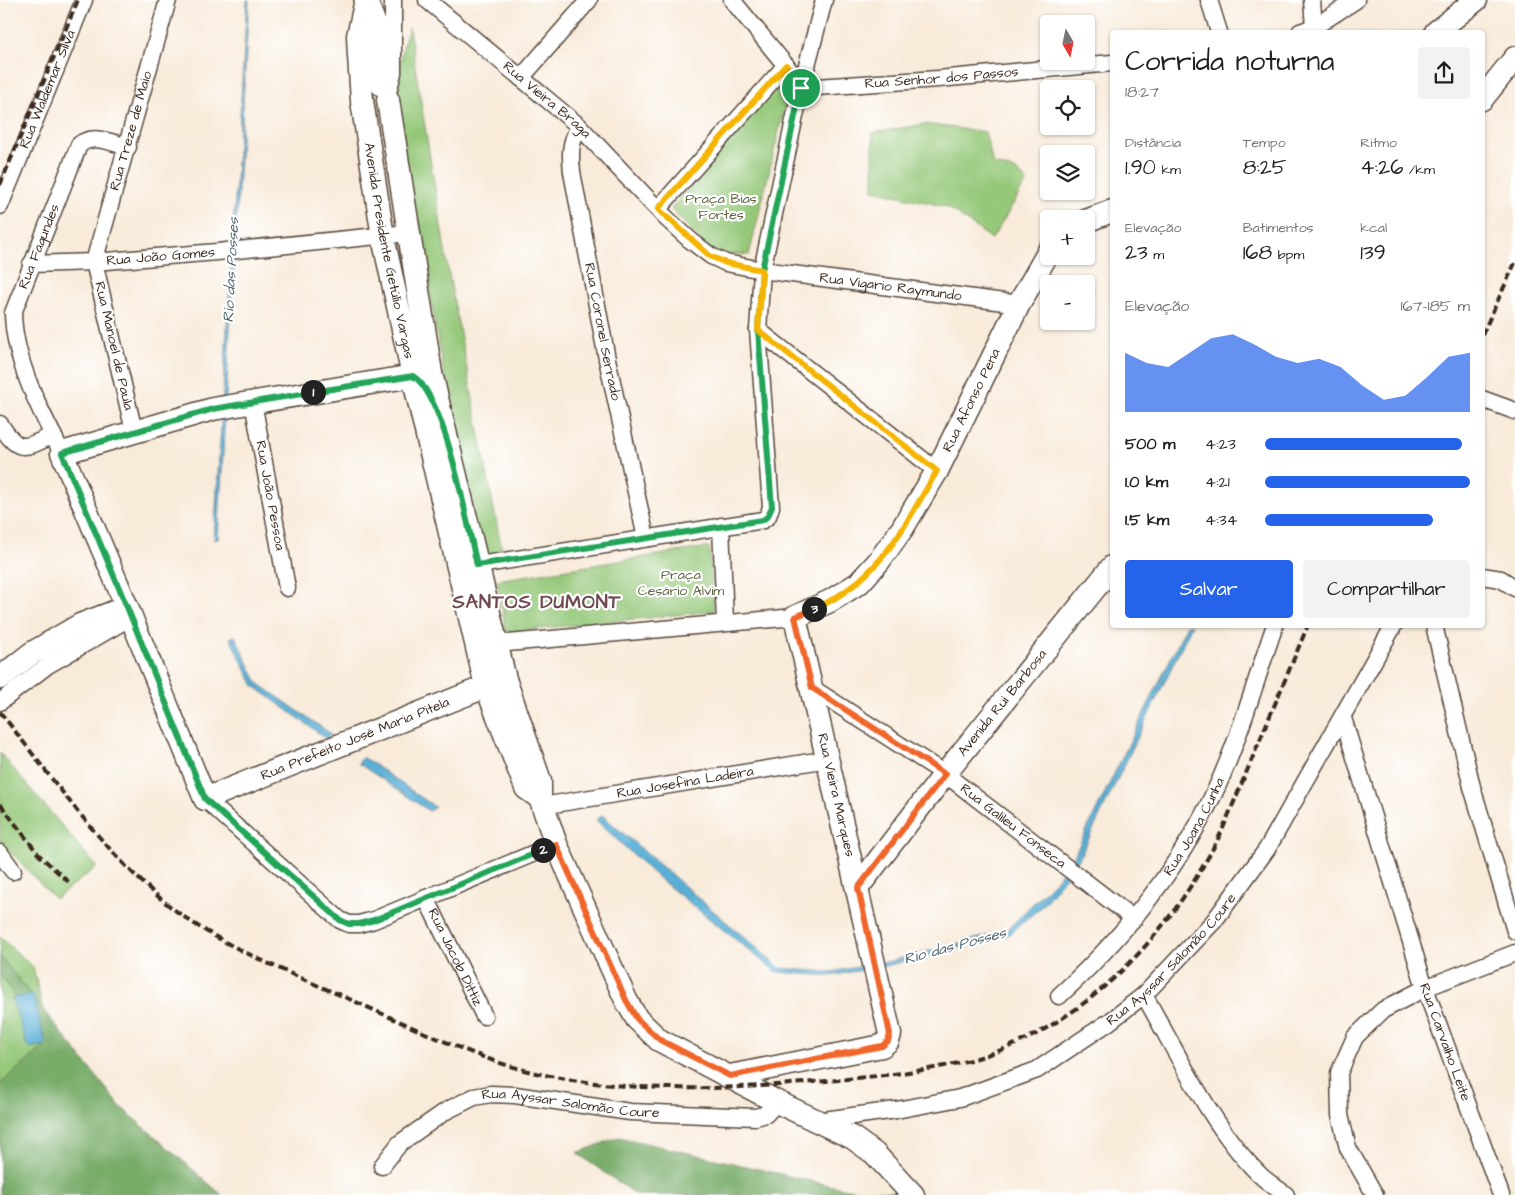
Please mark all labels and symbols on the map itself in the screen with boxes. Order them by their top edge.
north arrow [1040,15,1095,70]
street label: Rua Waldemar Silva [14,27,81,152]
street label: Rua Vieira Braga [498,57,596,143]
street label: Rua Senhor dos Passos [864,62,1019,94]
pin [780,67,822,109]
street label: Rua Treze de Maio [105,69,157,193]
street label: Avenida Presidente Getúlio Vargas [359,141,419,361]
park label: Praça Bias Fortes [685,189,757,225]
street label: Rua Fagundes [13,201,65,292]
water label: Rio das Posses [218,216,244,323]
street label: Rua João Gomes [106,242,216,271]
street label: Rua Coronel Serrado [579,261,626,403]
street label: Rua Vigario Raymundo [818,268,963,306]
street label: Rua Manoel de Paula [89,280,139,412]
street label: Rua Afonso Pena [938,345,1006,455]
pin: 1 [300,380,326,404]
street label: Rua João Pessoa [250,439,290,552]
park label: Praça Cesário Alvim [638,565,724,601]
district label: SANTOS DUMONT [452,589,622,616]
pin: 3 [802,596,826,622]
street label: Avenida Rui Barbosa [953,645,1052,761]
street label: Rua Prefeito José Maria Pitela [258,692,452,786]
street label: Rua Vieira Marques [812,731,860,859]
street label: Rua Josefina Ladeira [615,761,755,804]
street label: Rua Joana Cunha [1159,774,1230,880]
street label: Rua Galileu Fonseca [956,779,1070,873]
pin: 2 [530,838,556,862]
street label: Rua Ayssar Salomão Coure [1102,889,1241,1030]
street label: Rua Jacob Dittiz [423,905,488,1009]
water label: Rio das Posses [902,922,1010,970]
street label: Rua Carvalho Leite [1414,981,1476,1104]
street label: Rua Ayssar Salomão Coure [480,1084,660,1123]

